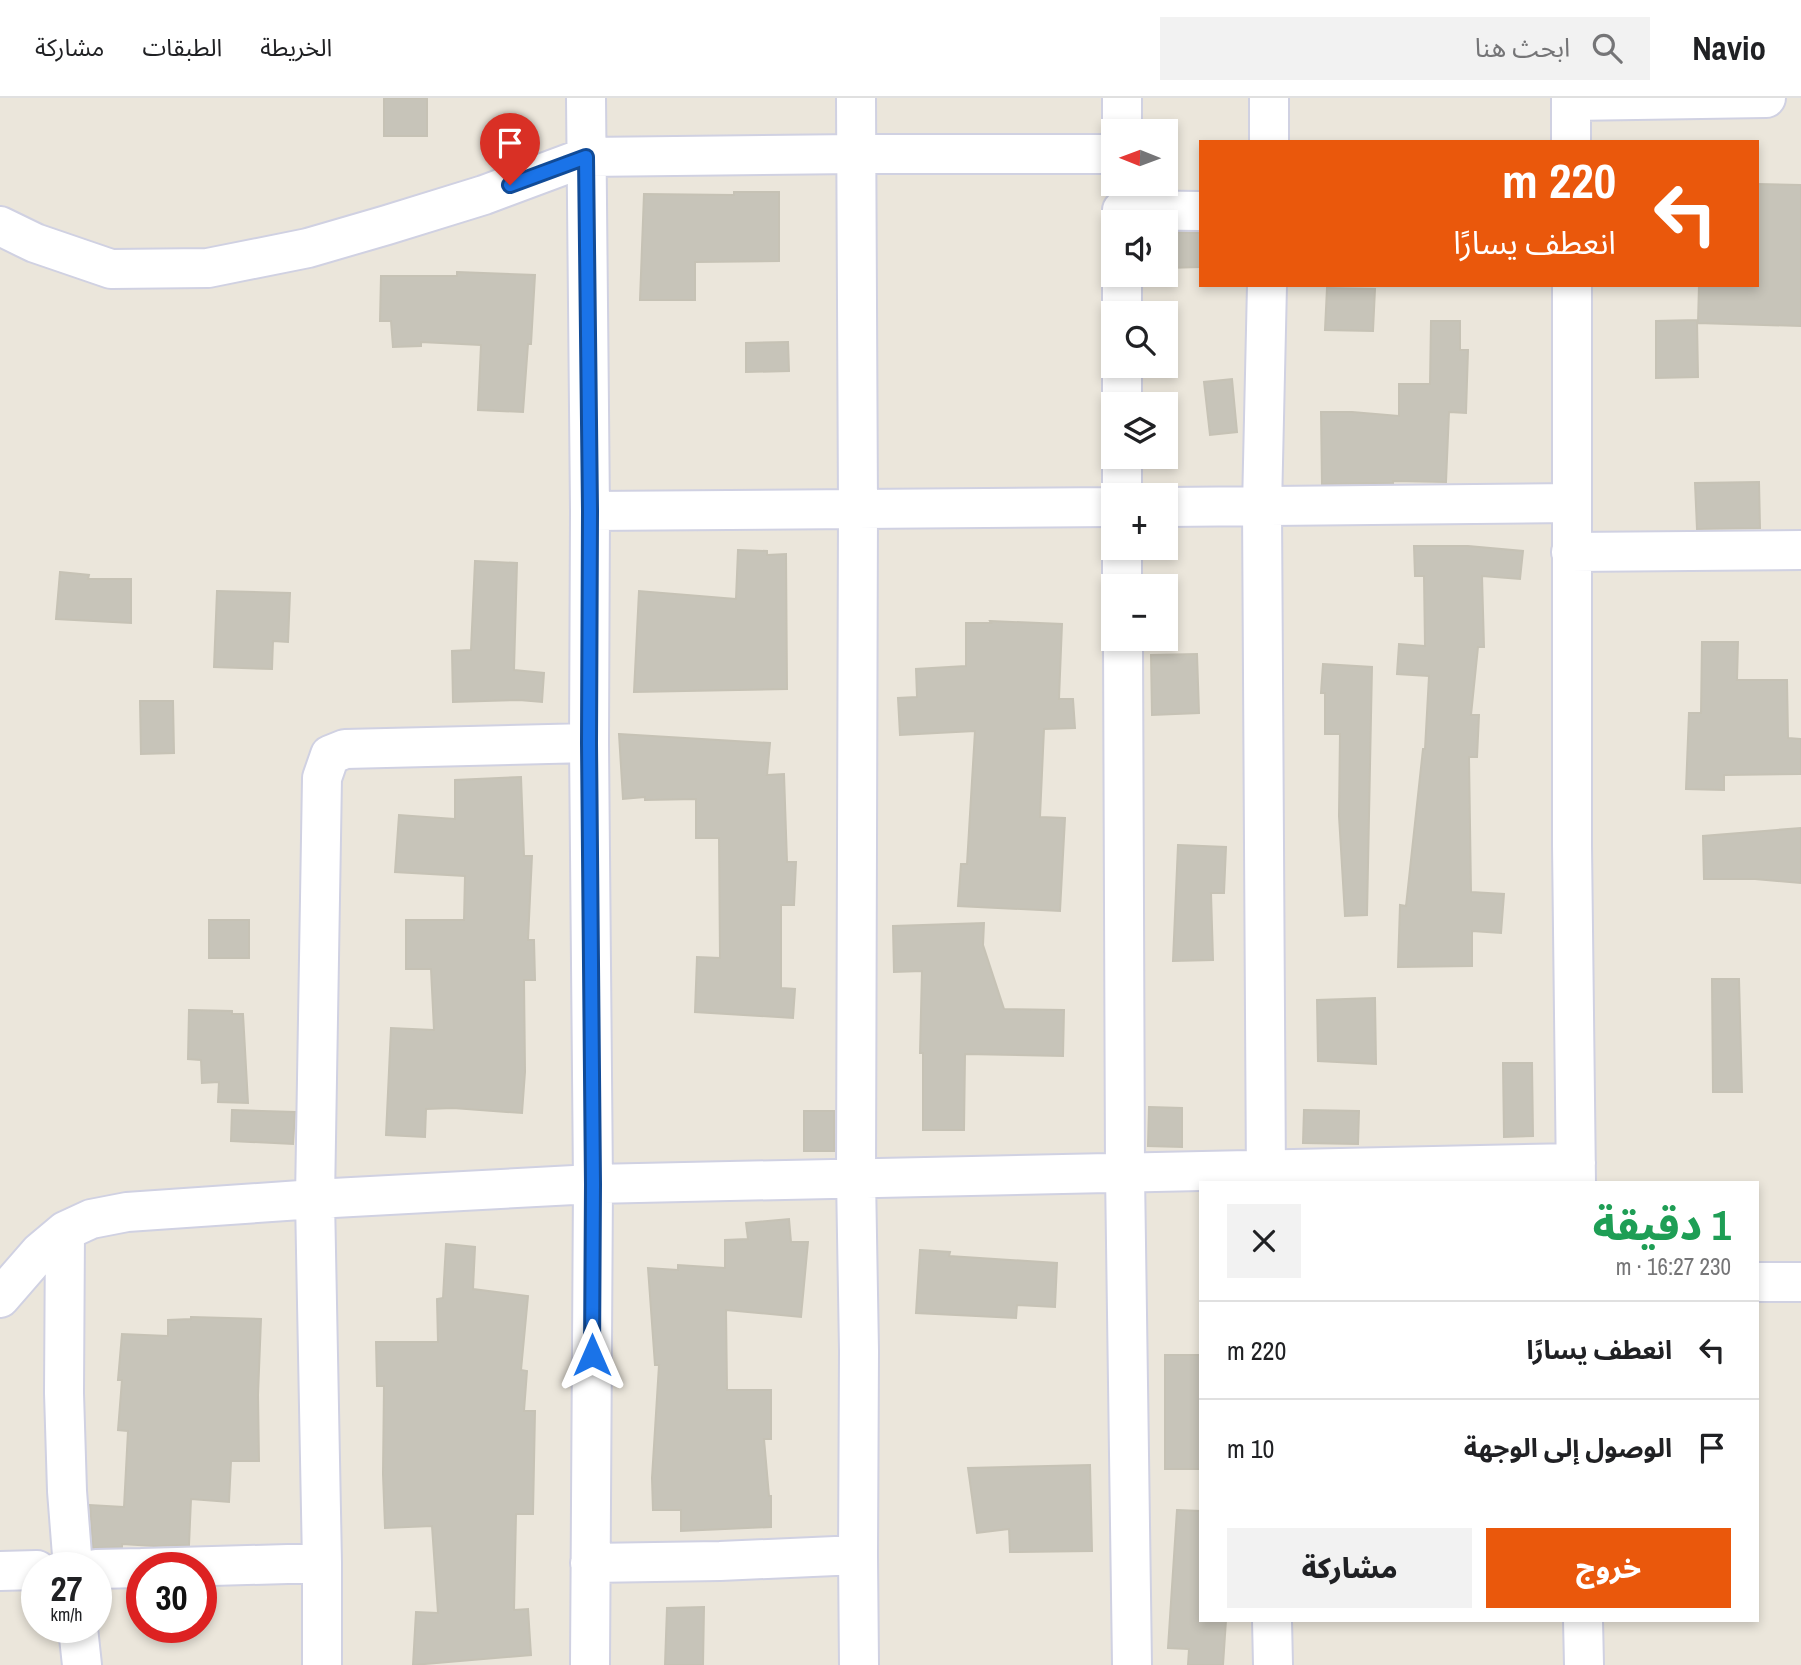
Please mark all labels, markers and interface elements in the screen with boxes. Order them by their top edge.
search box [1160,17,1650,80]
text: Navio [1692,26,1766,70]
icon: search [1588,29,1626,67]
text: ابحث هنا [1475,30,1570,65]
text: مشاركة [35,31,104,63]
text: الطبقات [142,31,222,63]
text: الخريطة [260,31,332,63]
pin [480,113,540,185]
north arrow [1101,119,1178,196]
map controls [1101,119,1178,651]
icon: arrive [491,124,529,162]
text: 220 m [1502,147,1616,213]
icon: left [1640,168,1731,259]
button: sound [1101,210,1178,287]
text: انعطف يسارًا [1453,221,1616,264]
button: search [1101,301,1178,378]
button: layers [1101,392,1178,469]
button: + [1101,483,1178,560]
button: − [1101,574,1178,651]
text: 1 دقيقة [1593,1197,1731,1253]
button: close [1227,1204,1301,1278]
text: 230 m · 16:27 [1616,1251,1731,1282]
position arrow [555,1318,629,1392]
icon: left [1693,1331,1731,1369]
text: انعطف يسارًا [1526,1332,1672,1367]
text: 220 m [1227,1333,1286,1368]
icon: arrive [1693,1429,1731,1467]
text: الوصول إلى الوجهة [1464,1430,1672,1465]
text: 10 m [1227,1431,1274,1466]
button: مشاركة [1227,1528,1472,1608]
button: خروج [1486,1528,1731,1608]
speed limit sign: 30 [126,1552,217,1643]
text: 27 [51,1565,82,1612]
text: km/h [51,1602,83,1627]

